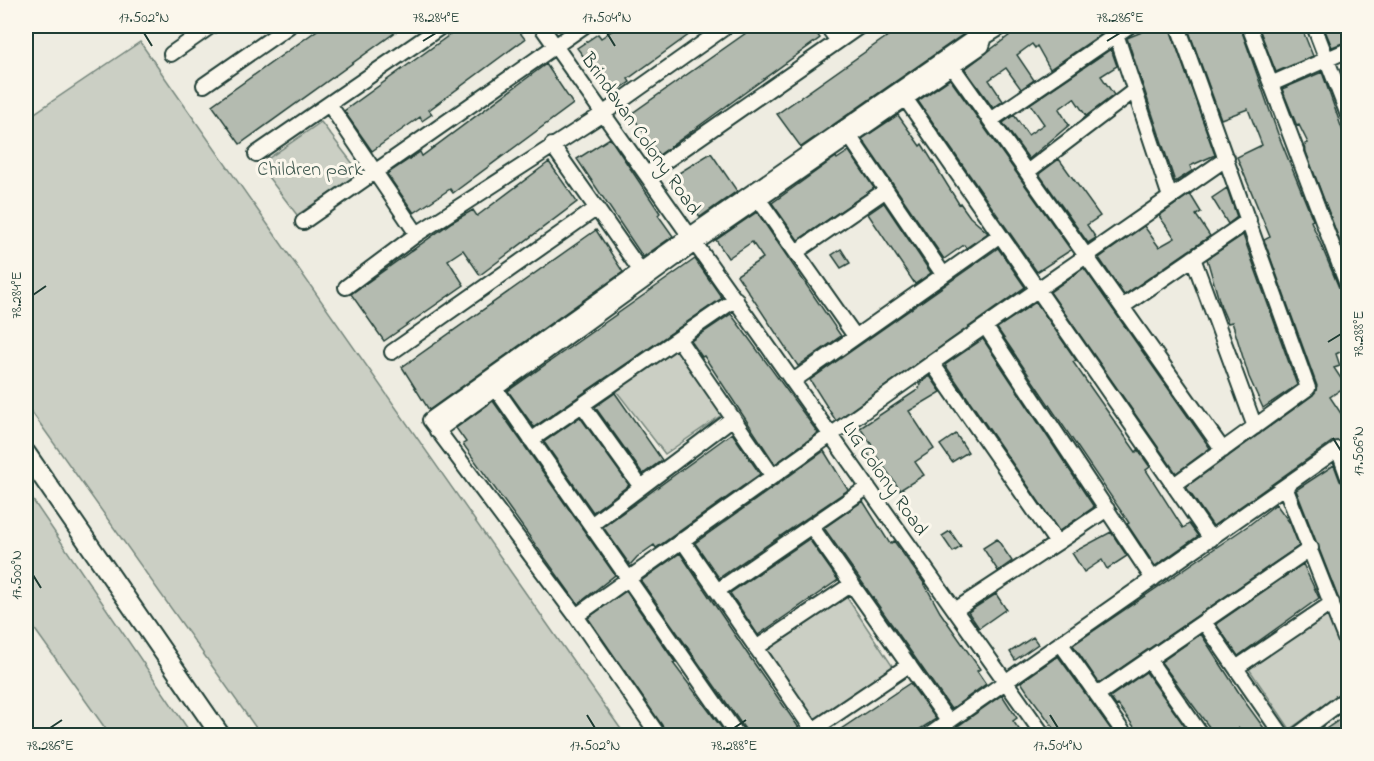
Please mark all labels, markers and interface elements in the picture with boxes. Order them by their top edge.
text: 17.502°N [119,7,169,29]
text: 78.284°E [412,7,460,29]
text: 17.504°N [582,7,632,29]
text: 78.286°E [1096,7,1144,29]
street label: Brindavan Colony Road [572,46,707,222]
park label: Children park [257,156,363,185]
text: 78.284°E [6,271,28,319]
text: 78.288°E [1348,311,1370,357]
street label: LIG Colony Road [834,416,934,542]
text: 17.506°N [1348,426,1370,476]
text: 17.500°N [6,550,28,600]
text: 78.286°E [26,735,74,757]
text: 17.502°N [570,735,620,757]
text: 78.288°E [711,735,757,757]
text: 17.504°N [1033,735,1083,757]

